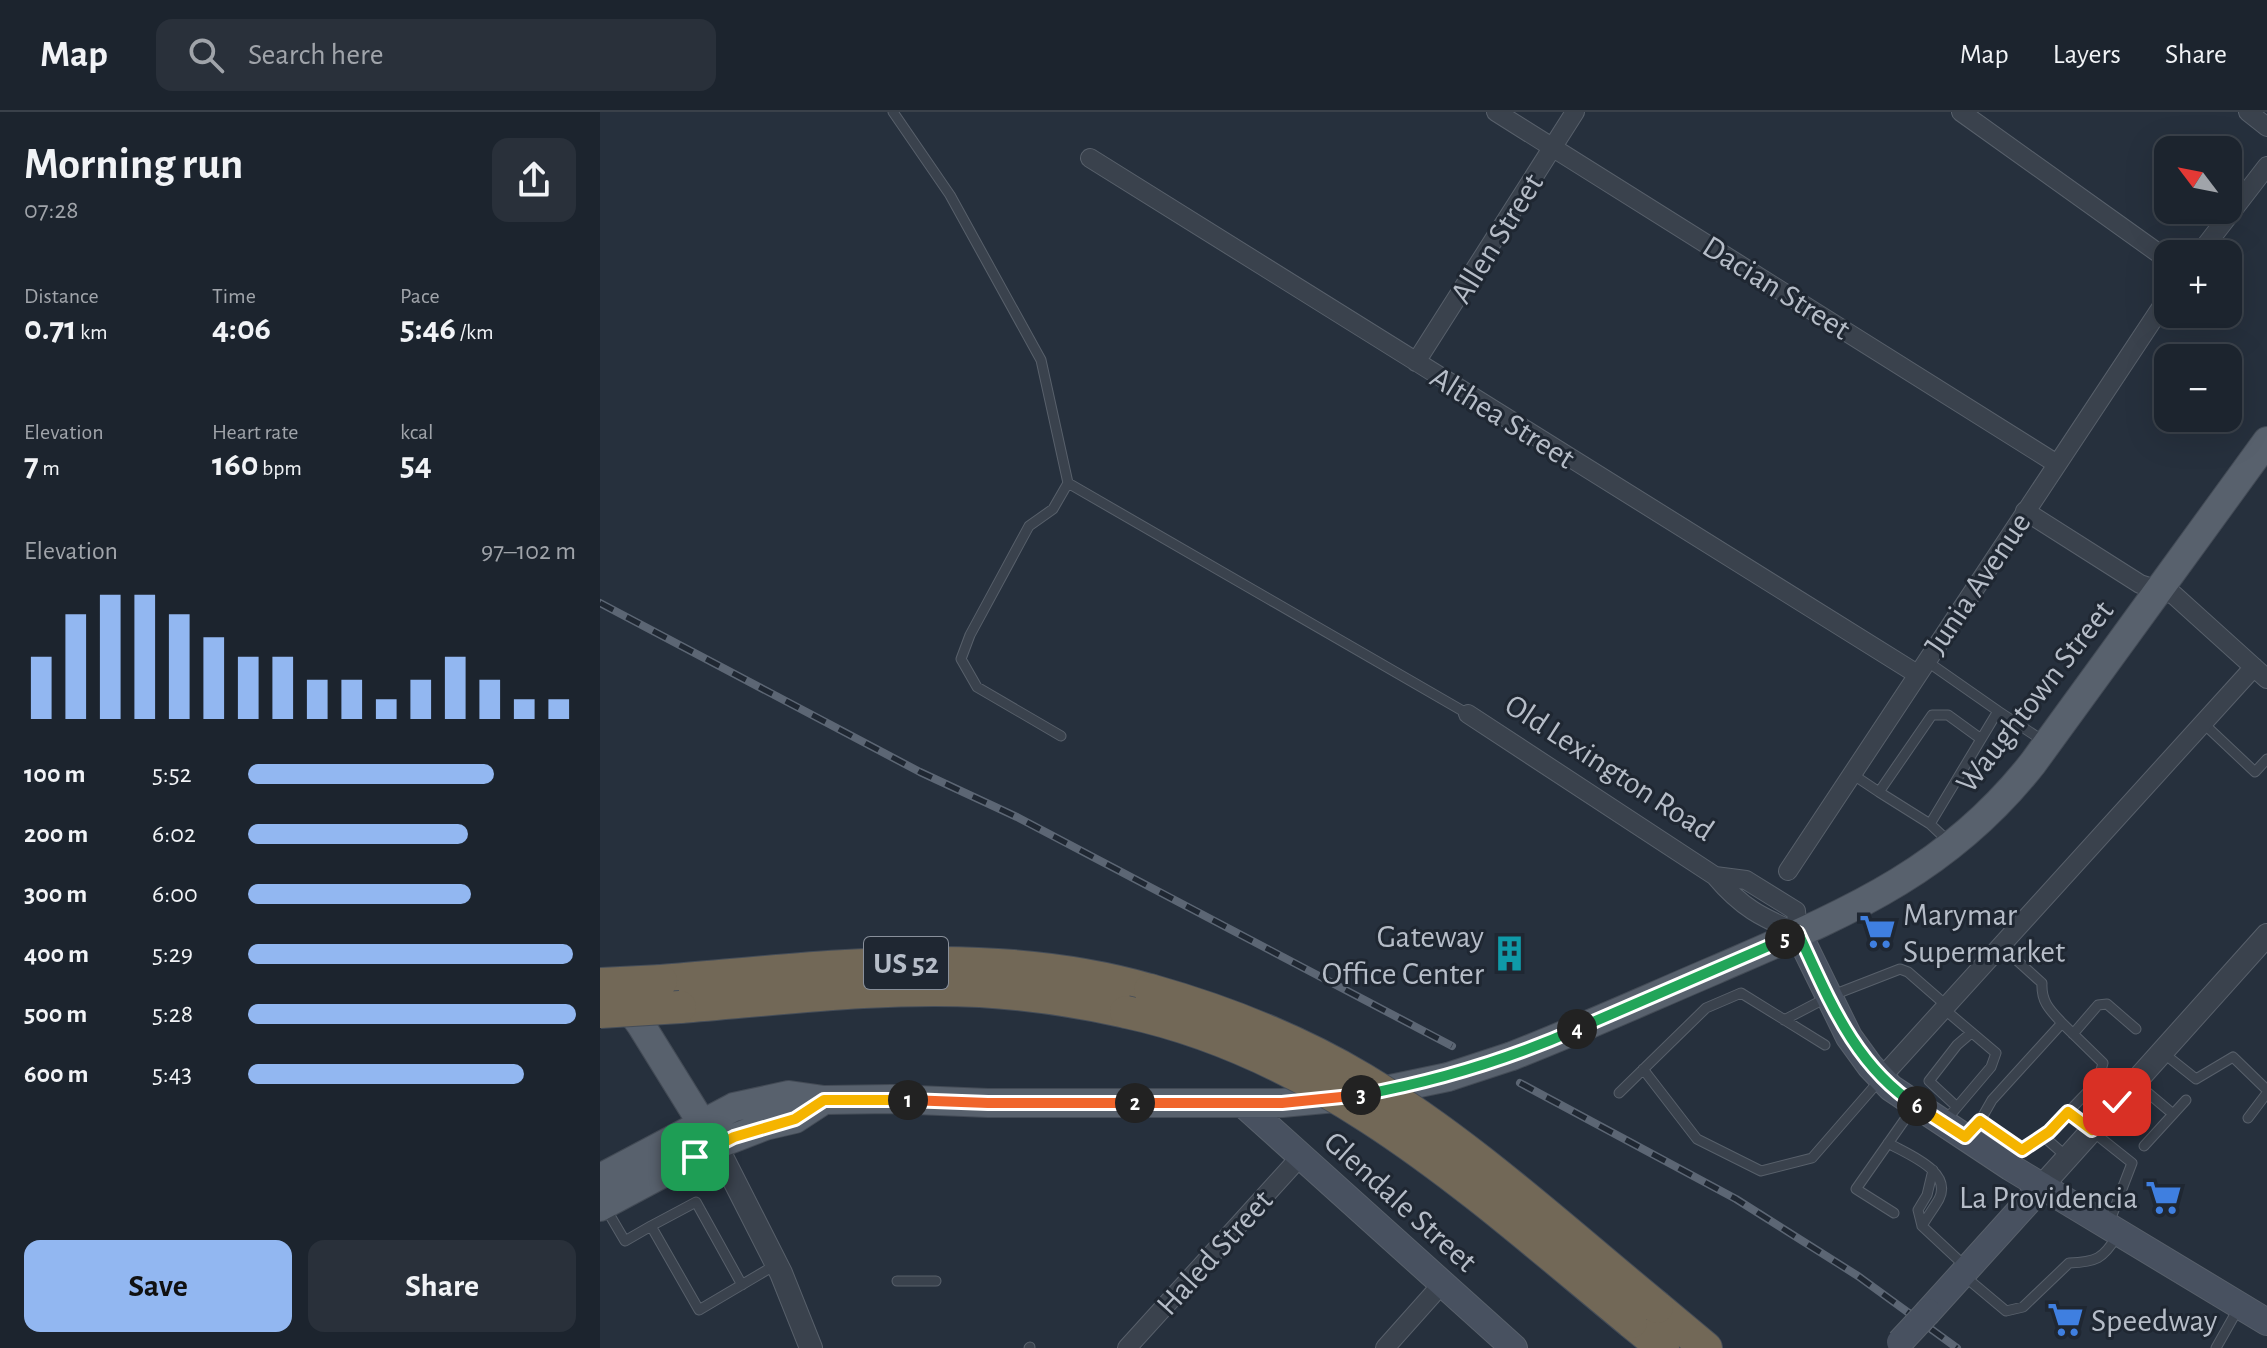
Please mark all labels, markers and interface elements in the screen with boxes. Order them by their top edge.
search box [156,19,716,91]
icon: search [184,33,228,77]
text: Map [40,36,108,74]
text: Search here [248,40,384,70]
text: Map [1960,41,2009,69]
text: Layers [2053,41,2121,69]
text: Share [2165,41,2227,69]
north arrow [2154,136,2242,224]
map controls [2154,136,2242,432]
button: share [492,138,576,222]
text: Morning run [24,143,243,187]
street label: Allen Street [1445,168,1549,309]
text: 07:28 [24,197,79,223]
street label: Dacian Street [1697,230,1856,346]
button: + [2154,240,2242,328]
text: Distance [24,285,99,307]
text: Time [212,285,256,307]
text: Pace [400,285,440,307]
text: 0.71 [24,312,76,346]
text: 4:06 [212,312,271,346]
text: 5:46 [400,312,456,346]
text: km [76,321,108,343]
text: /km [456,321,494,343]
button: − [2154,344,2242,432]
street label: Althea Street [1425,361,1580,475]
text: Elevation [24,421,104,443]
text: Heart rate [212,421,298,443]
text: kcal [400,421,434,443]
text: 7 [24,448,39,482]
text: 160 [212,448,258,482]
text: 54 [400,448,432,482]
text: m [39,457,60,479]
text: bpm [258,457,302,479]
street label: Junia Avenue [1919,507,2037,660]
text: Elevation [24,538,118,564]
text: 97–102 m [481,538,576,564]
street label: Waughtown Street [1950,595,2119,799]
street label: Old Lexington Road [1499,689,1720,847]
text: 100 m [24,761,85,787]
text: 5:52 [152,761,192,787]
text: 200 m [24,821,88,847]
text: 6:02 [152,821,196,847]
text: 300 m [24,881,87,907]
text: 6:00 [152,881,198,907]
place label: Marymar Supermarket [1903,899,2065,968]
supermarket icon: Marymar Supermarket [1858,913,1896,951]
pin: 5 [1765,919,1805,959]
place label: Gateway Office Center [1322,921,1485,990]
text: 5 [1780,928,1790,950]
building icon: Gateway Office Center [1491,935,1529,973]
road number: US 52 [864,937,948,989]
text: 400 m [24,941,89,967]
text: 5:29 [152,941,193,967]
text: 500 m [24,1001,87,1027]
text: 5:28 [152,1001,193,1027]
pin: 4 [1557,1009,1597,1049]
text: 4 [1571,1018,1583,1040]
text: 600 m [24,1061,89,1087]
text: 5:43 [152,1061,192,1087]
pin [2083,1068,2151,1136]
pin: 3 [1341,1075,1381,1115]
pin: 1 [888,1080,928,1120]
icon: check [2095,1080,2139,1124]
pin: 2 [1115,1083,1155,1123]
text: 3 [1356,1084,1366,1106]
pin: 6 [1897,1086,1937,1126]
text: 1 [904,1089,912,1111]
text: 2 [1130,1092,1140,1114]
text: 6 [1912,1095,1922,1117]
pin [661,1123,729,1191]
street label: Glendale Street [1318,1125,1483,1278]
icon: arrive [673,1135,717,1179]
supermarket icon: La Providencia [2145,1178,2183,1216]
place label: La Providencia [1959,1182,2138,1214]
street label: Haled Street [1151,1184,1279,1321]
button: Save [24,1240,292,1332]
button: Share [308,1240,576,1332]
supermarket icon: Speedway [2046,1301,2084,1339]
place label: Speedway [2091,1305,2218,1337]

